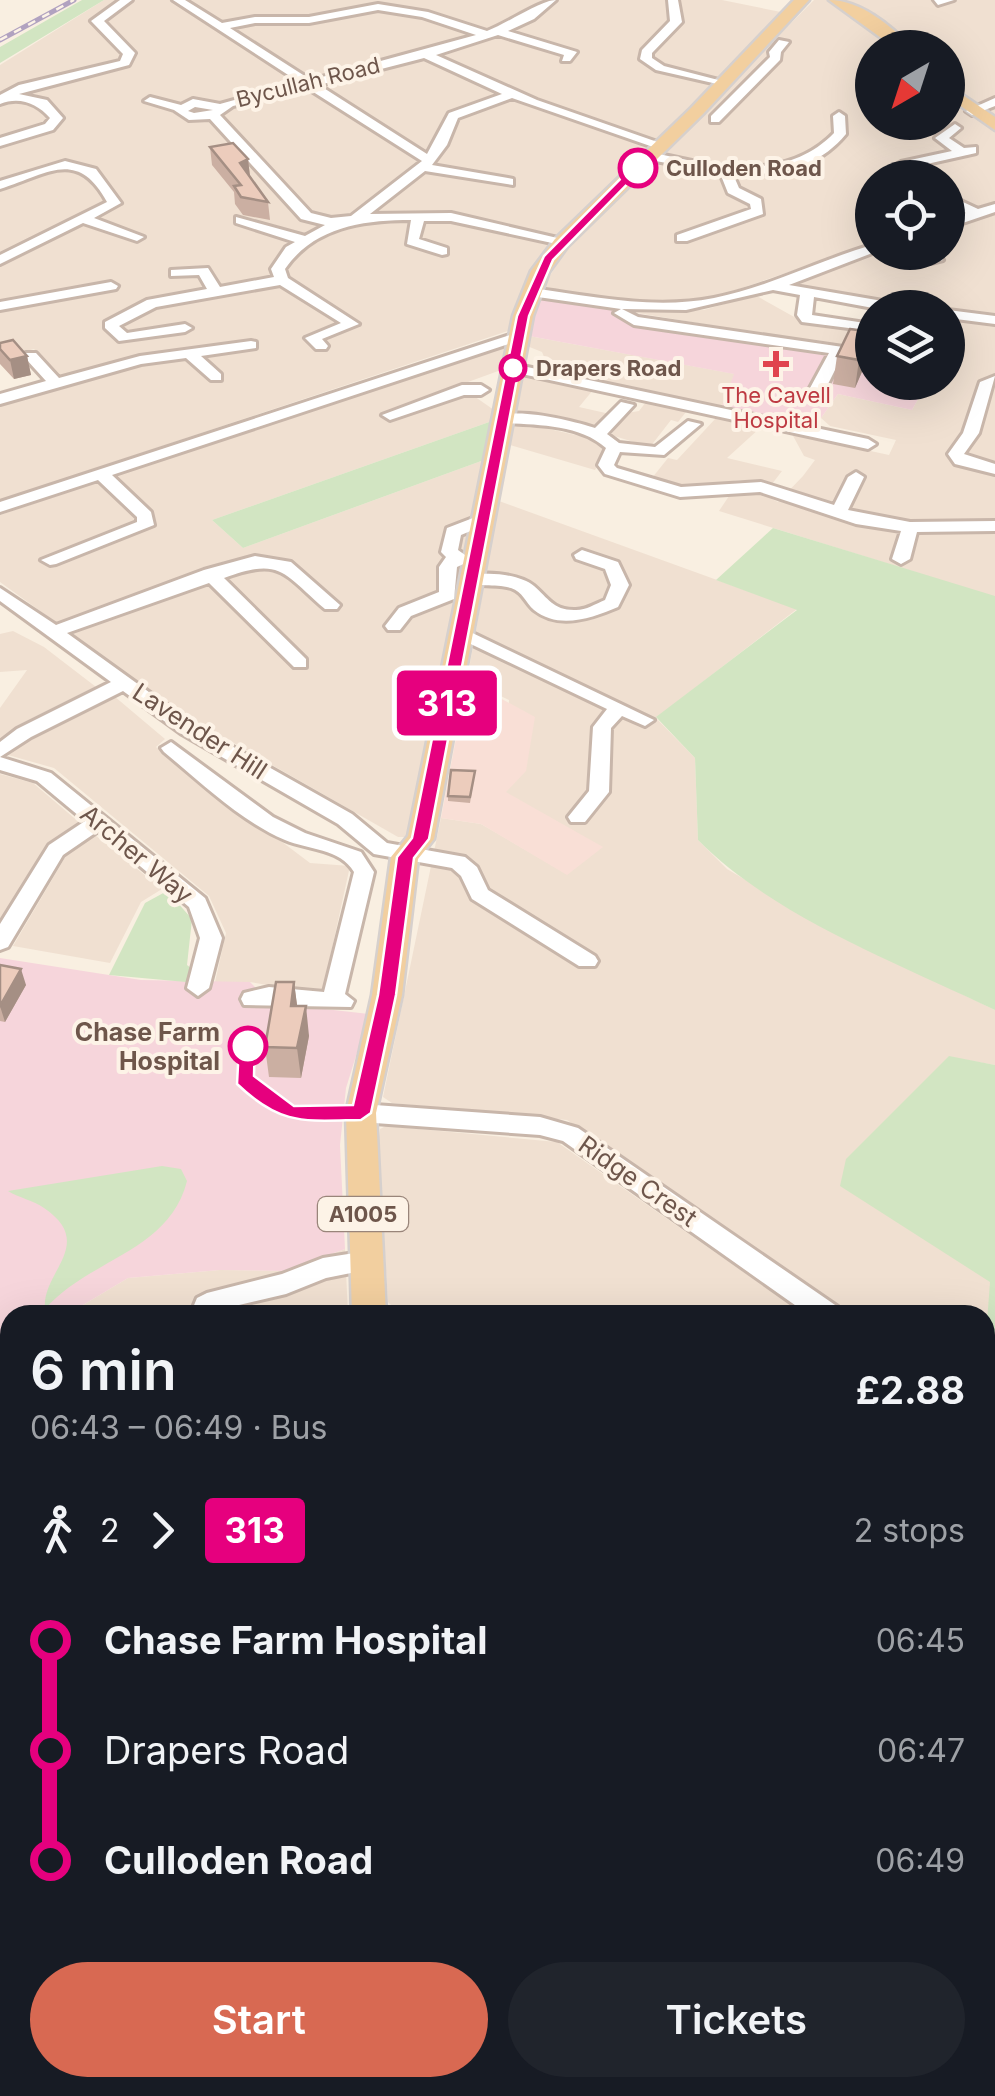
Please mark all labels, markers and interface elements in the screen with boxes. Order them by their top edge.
north arrow [855,30,965,140]
map controls [855,30,965,400]
street label: Bycullah Road [233,52,383,112]
marker: Culloden Road [619,149,657,187]
place label: Culloden Road [666,155,822,181]
button: locate [855,160,965,270]
button: layers [855,290,965,400]
marker: The Cavell Hospital [763,351,789,377]
marker: Drapers Road [500,355,526,381]
place label: Drapers Road [536,355,681,381]
place label: The Cavell Hospital [721,382,831,433]
line badge: 313 [390,670,504,736]
street label: Lavender Hill [127,677,273,785]
text: 313 [417,682,477,724]
street label: Archer Way [75,798,199,910]
place label: Chase Farm Hospital [75,1017,220,1076]
marker: Chase Farm Hospital [229,1027,267,1065]
street label: Ridge Crest [573,1129,703,1233]
road number: A1005 [318,1197,408,1231]
text: 6 min [30,1337,177,1403]
text: £2.88 [856,1367,965,1413]
text: 06:43 – 06:49 · Bus [30,1408,327,1447]
icon: walk [30,1503,85,1558]
icon: forward [135,1503,190,1558]
text: 313 [225,1509,285,1551]
text: 2 [100,1511,120,1550]
text: 2 stops [854,1511,965,1550]
text: Chase Farm Hospital [104,1617,488,1663]
text: 06:45 [876,1621,965,1660]
text: Drapers Road [104,1727,349,1773]
text: 06:47 [877,1731,965,1770]
text: Culloden Road [104,1837,373,1883]
text: 06:49 [875,1841,965,1880]
button: Start [30,1962,488,2077]
button: Tickets [508,1962,965,2077]

